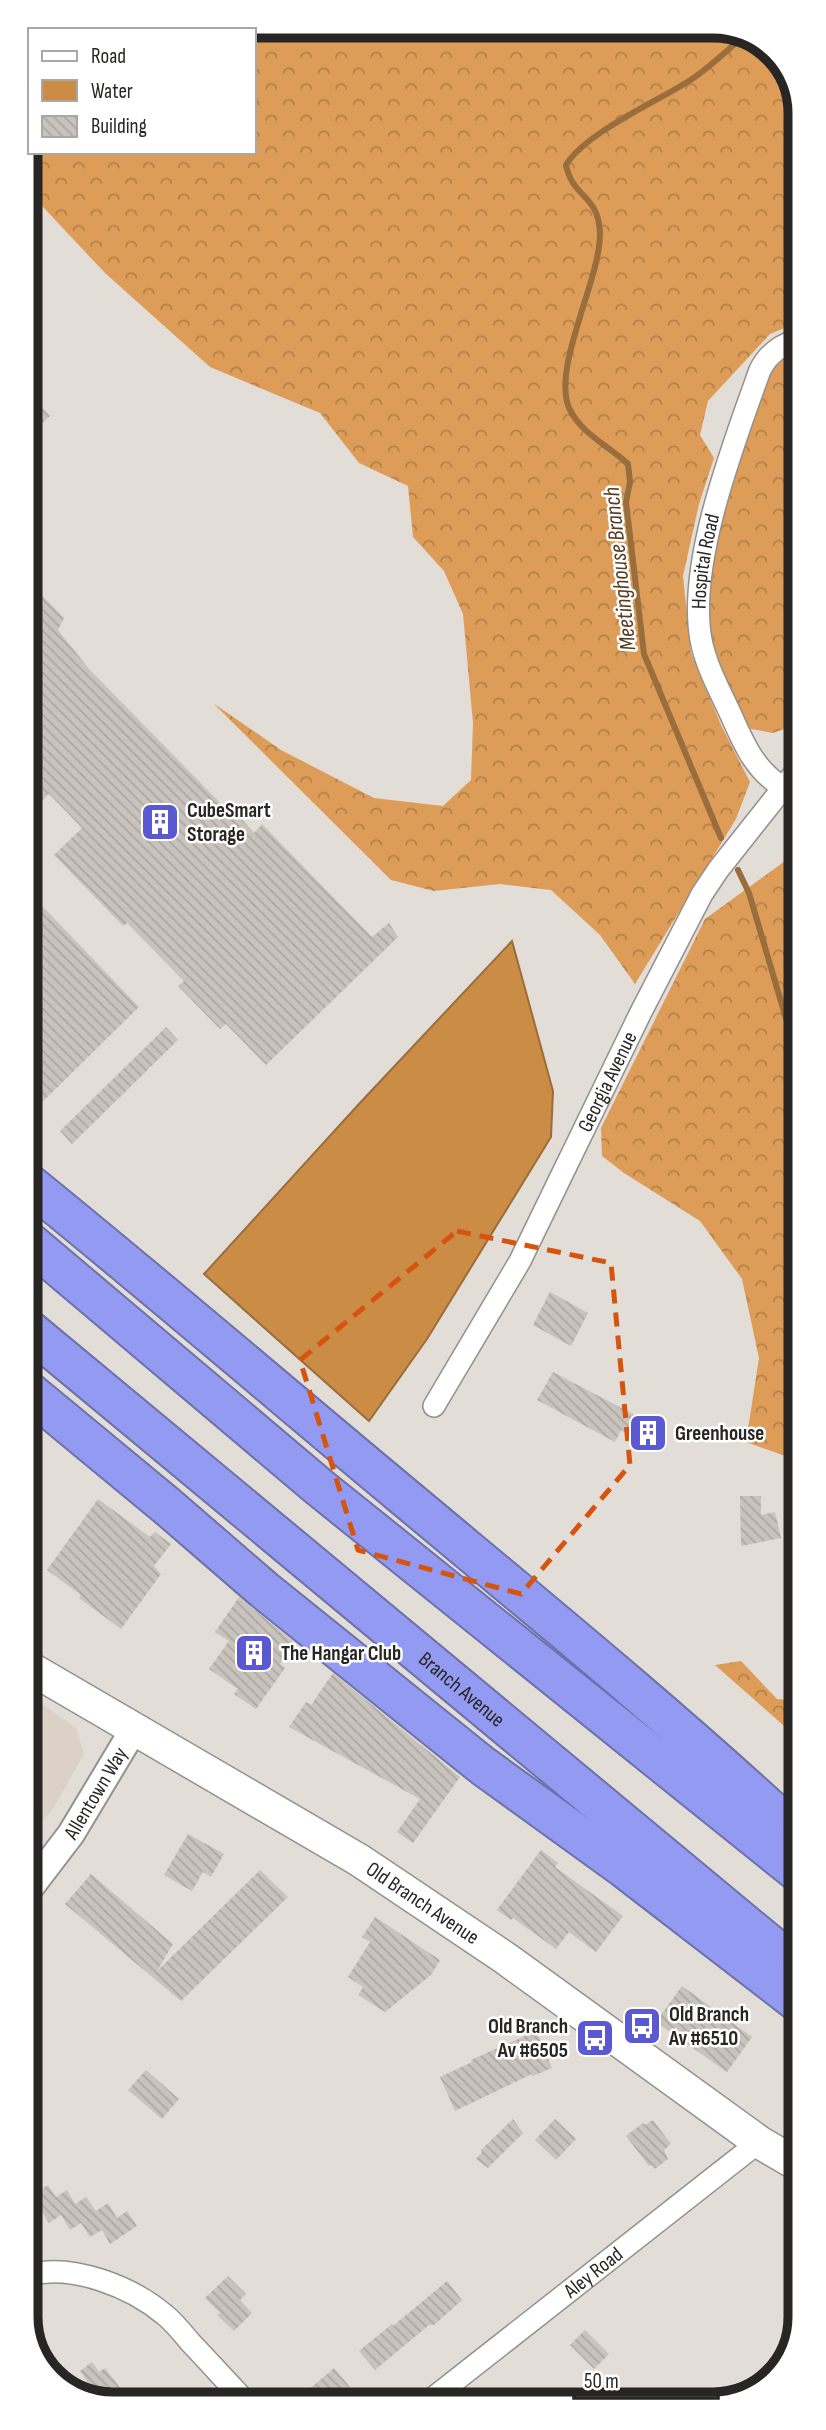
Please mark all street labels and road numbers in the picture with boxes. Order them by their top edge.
street label: Hospital Road [686,511,725,609]
street label: Georgia Avenue [573,1028,643,1136]
street label: Branch Avenue [414,1647,510,1733]
street label: Allentown Way [58,1743,133,1845]
street label: Old Branch Avenue [361,1856,484,1950]
street label: Aley Road [558,2242,628,2304]

